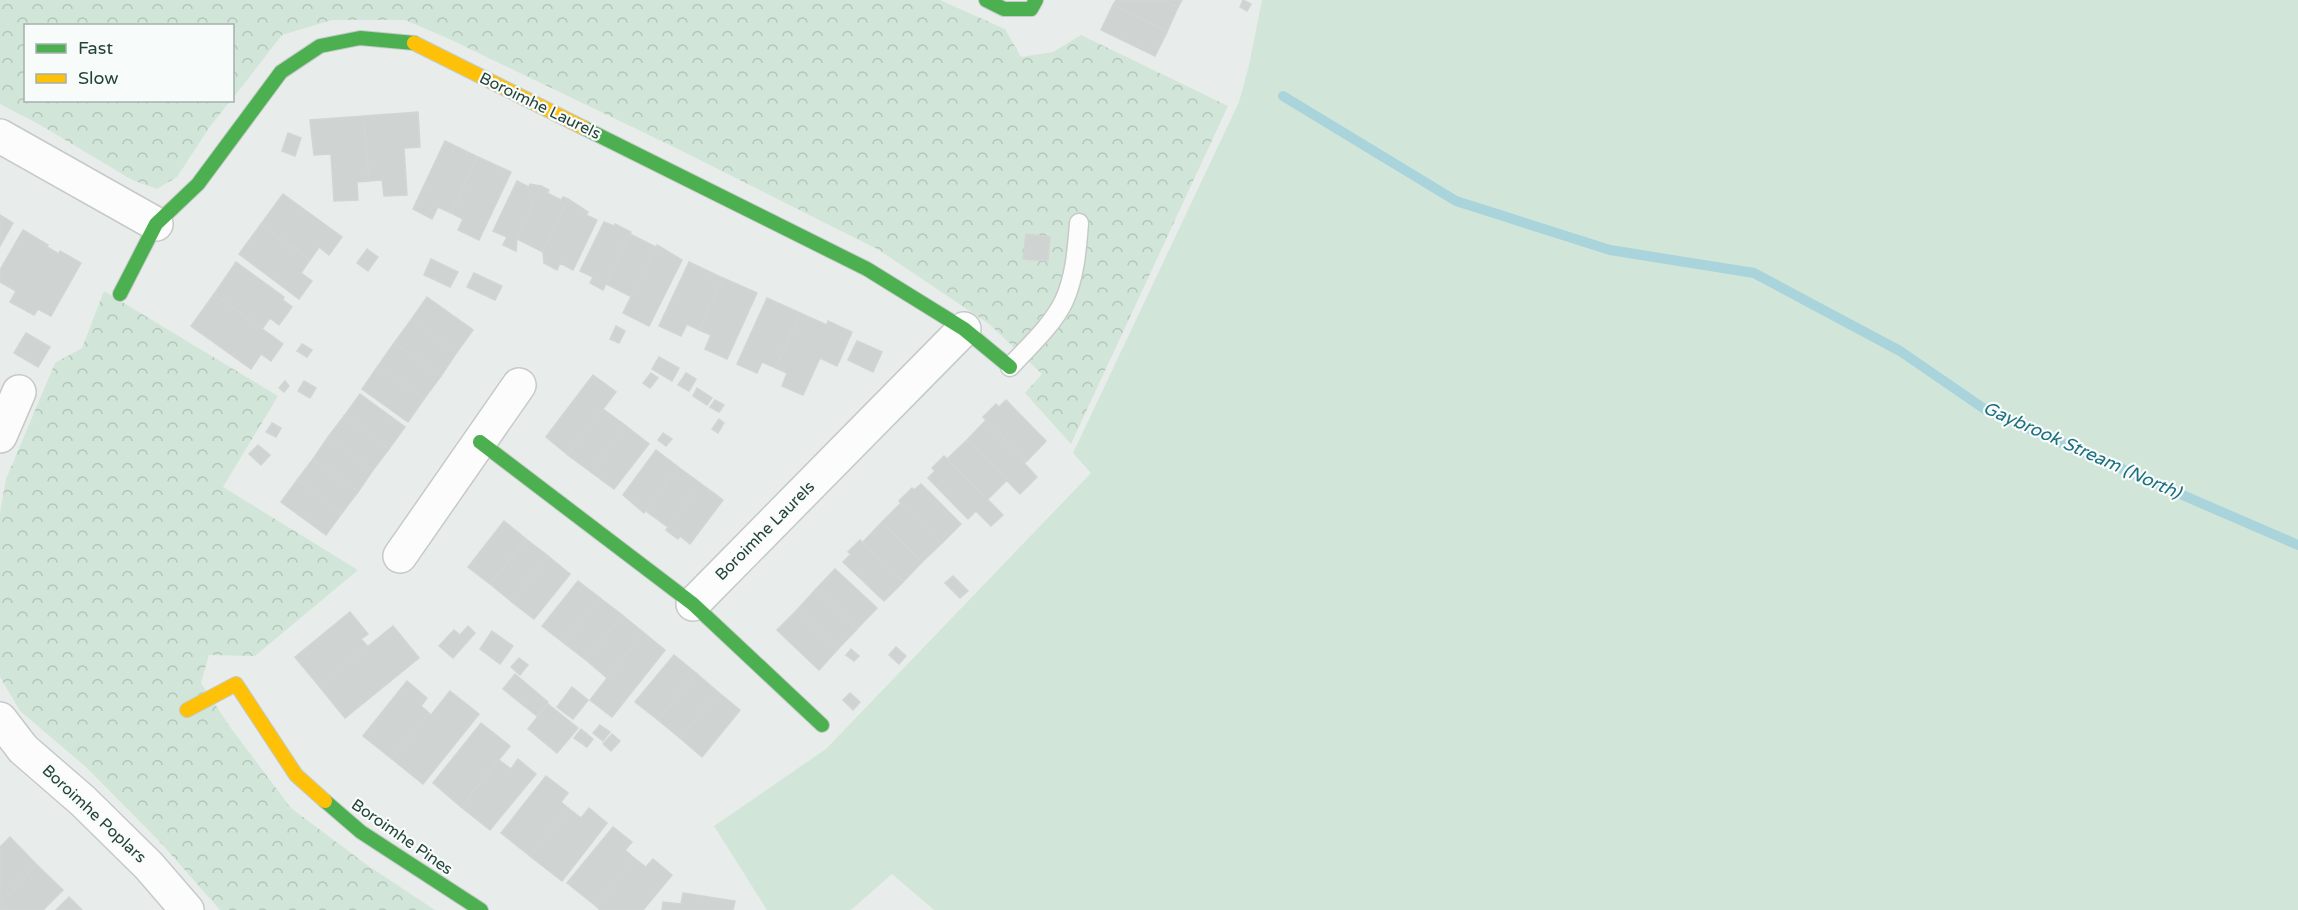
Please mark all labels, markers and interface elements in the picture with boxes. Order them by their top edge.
legend [24,24,234,102]
text: Fast [78,37,113,59]
text: Slow [78,67,119,89]
street label: Boroimhe Laurels [476,68,604,144]
water label: Gaybrook Stream (North) [1980,396,2186,504]
street label: Boroimhe Laurels [711,477,819,585]
street label: Boroimhe Poplars [38,761,150,867]
street label: Boroimhe Pines [347,795,457,879]

